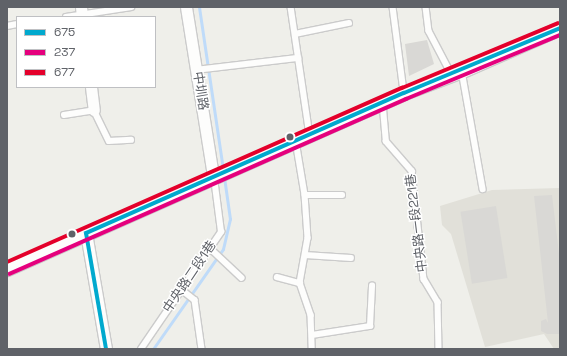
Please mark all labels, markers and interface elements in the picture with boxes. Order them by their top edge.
legend [16,16,156,88]
text: 675 [54,24,75,40]
text: 237 [54,44,75,60]
text: 677 [54,64,75,80]
street label: 中圳路 [189,71,211,111]
unlabelled marker [285,132,295,142]
street label: 中央路一段221巷 [403,173,431,273]
unlabelled marker [67,229,77,239]
street label: 中央路二段1巷 [160,238,220,316]

